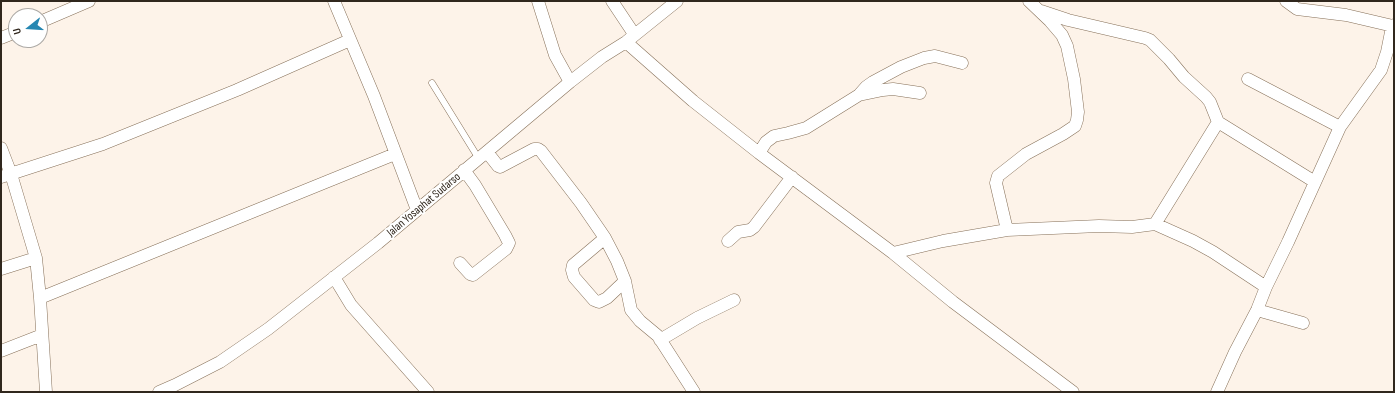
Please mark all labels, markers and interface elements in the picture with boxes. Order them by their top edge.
north arrow [8,8,48,48]
text: U [10,27,24,36]
street label: Jalan Yosaphat Sudarso [384,170,464,240]

